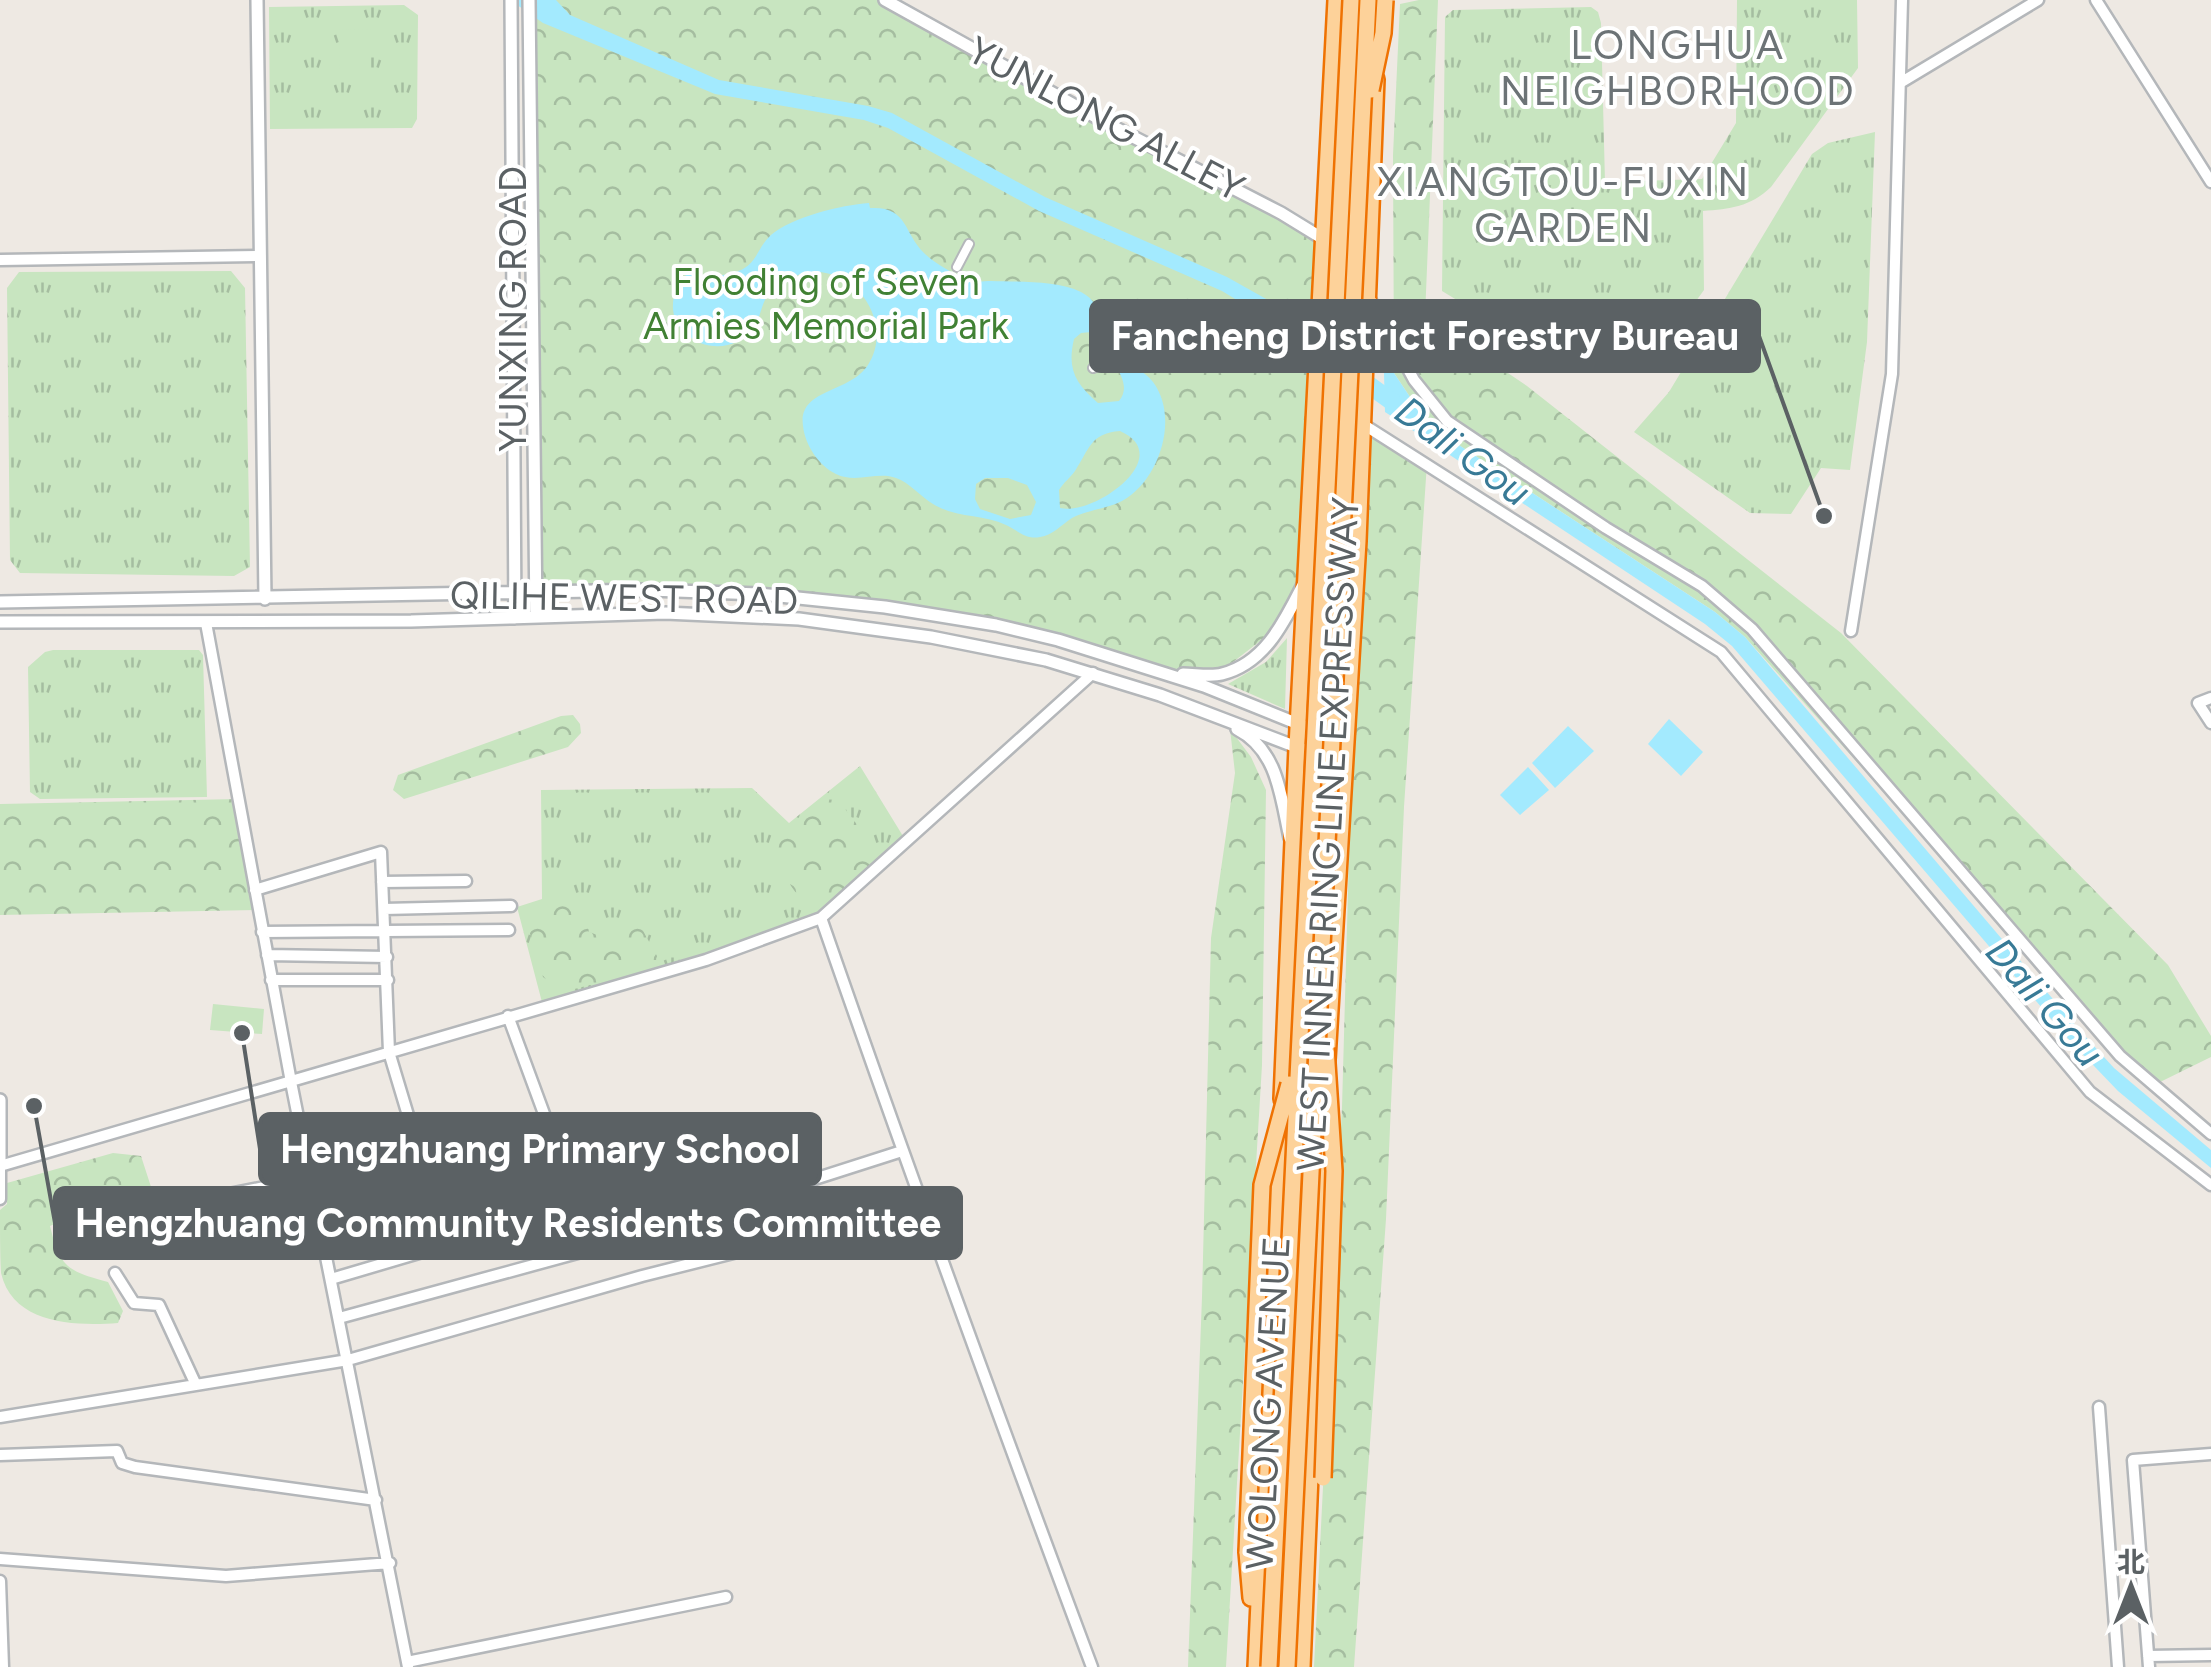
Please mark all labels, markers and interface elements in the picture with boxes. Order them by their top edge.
district label: LONGHUA NEIGHBORHOOD [1500,21,1856,115]
street label: YUNLONG ALLEY [960,27,1252,211]
district label: XIANGTOU-FUXIN GARDEN [1377,158,1751,252]
street label: YUNXING ROAD [490,166,536,452]
park label: Flooding of Seven Armies Memorial Park [643,259,1010,349]
callout: Fancheng District Forestry Bureau [1091,301,1759,371]
text: Fancheng District Forestry Bureau [1111,312,1739,360]
water label: Dali Gou [1386,386,1540,516]
street label: WEST INNER RING LINE EXPRESSWAY [1287,496,1369,1172]
street label: QILIHE WEST ROAD [450,572,798,624]
water label: Dali Gou [1976,928,2114,1076]
callout: Hengzhuang Primary School [260,1114,820,1184]
text: Hengzhuang Primary School [280,1125,800,1173]
callout: Hengzhuang Community Residents Committee [55,1188,961,1258]
text: Hengzhuang Community Residents Committee [75,1199,941,1247]
street label: WOLONG AVENUE [1236,1235,1300,1571]
north arrow [2081,1537,2181,1637]
text: 北 [2117,1545,2145,1579]

